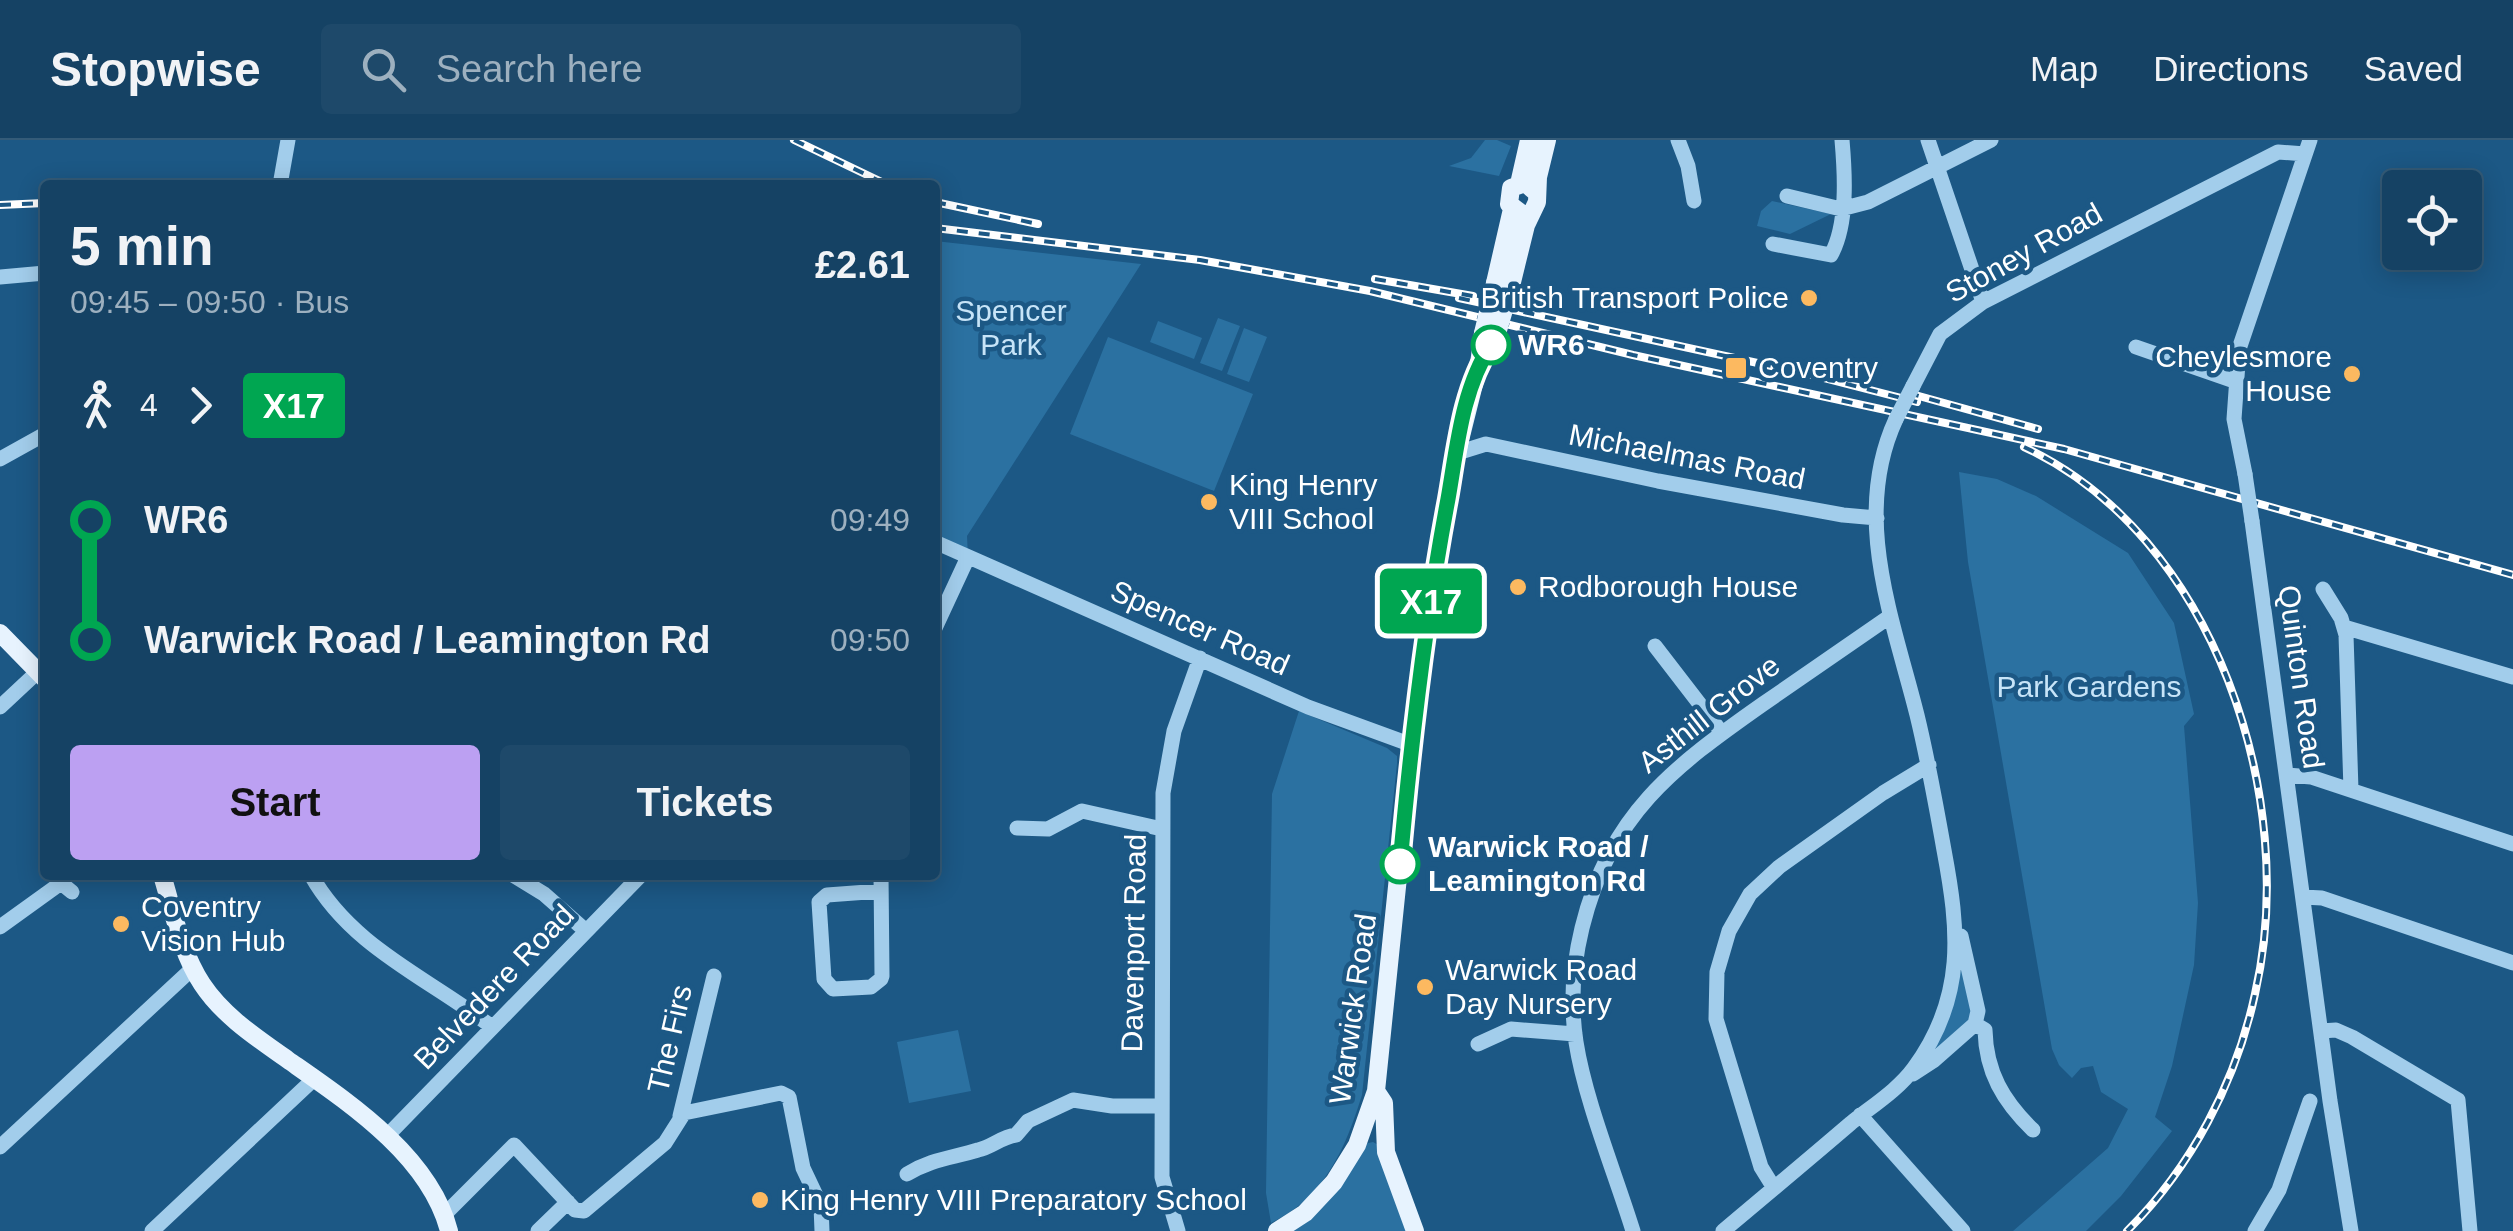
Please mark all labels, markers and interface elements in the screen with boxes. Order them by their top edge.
search box [321,24,1021,114]
icon: search [356,42,411,97]
text: Stopwise [50,43,261,96]
text: Search here [436,48,643,90]
text: Map [2030,49,2098,88]
text: Directions [2153,49,2309,88]
text: Saved [2364,49,2463,88]
map controls [2382,170,2482,270]
button: locate [2382,170,2482,270]
street label: Stoney Road [1940,196,2108,309]
text: 5 min [70,215,214,277]
text: £2.61 [815,244,910,286]
place label: British Transport Police [1481,281,1789,314]
text: 09:45 – 09:50 · Bus [70,284,349,320]
marker: British Transport Police [1798,287,1820,309]
park label: Spencer Park [955,294,1067,361]
marker: WR6 [1472,326,1510,364]
place label: WR6 [1518,328,1585,361]
place label: Cheylesmore House [2155,340,2332,407]
place label: Coventry [1758,351,1878,384]
marker: Coventry [1723,355,1749,381]
marker: Cheylesmore House [2341,363,2363,385]
icon: walk [70,378,125,433]
icon: forward [173,378,228,433]
text: X17 [263,386,325,425]
text: 4 [140,387,158,423]
street label: Michaelmas Road [1566,417,1808,496]
place label: King Henry VIII School [1229,468,1377,535]
marker: King Henry VIII School [1198,491,1220,513]
text: WR6 [144,499,228,541]
text: 09:49 [830,502,910,538]
line badge: X17 [1374,568,1488,634]
place label: Rodborough House [1538,570,1798,603]
street label: Spencer Road [1106,573,1295,682]
marker: Rodborough House [1507,576,1529,598]
text: X17 [1400,582,1462,621]
street label: Quinton Road [2272,583,2331,771]
text: Warwick Road / Leamington Rd [144,619,711,661]
text: 09:50 [830,622,910,658]
street label: Asthill Grove [1632,648,1786,779]
park label: Park Gardens [1996,670,2182,703]
button: Start [70,745,480,860]
button: Tickets [500,745,910,860]
place label: Warwick Road / Leamington Rd [1428,830,1649,897]
street label: Davenport Road [1115,833,1152,1052]
marker: Warwick Road / Leamington Rd [1381,845,1419,883]
place label: Coventry Vision Hub [141,890,286,957]
street label: Belvedere Road [407,898,580,1075]
street label: Warwick Road [1323,911,1382,1106]
marker: Coventry Vision Hub [110,913,132,935]
place label: Warwick Road Day Nursery [1445,953,1637,1020]
marker: Warwick Road Day Nursery [1414,976,1436,998]
street label: The Firs [641,982,698,1096]
place label: King Henry VIII Preparatory School [780,1183,1247,1216]
marker: King Henry VIII Preparatory School [749,1189,771,1211]

